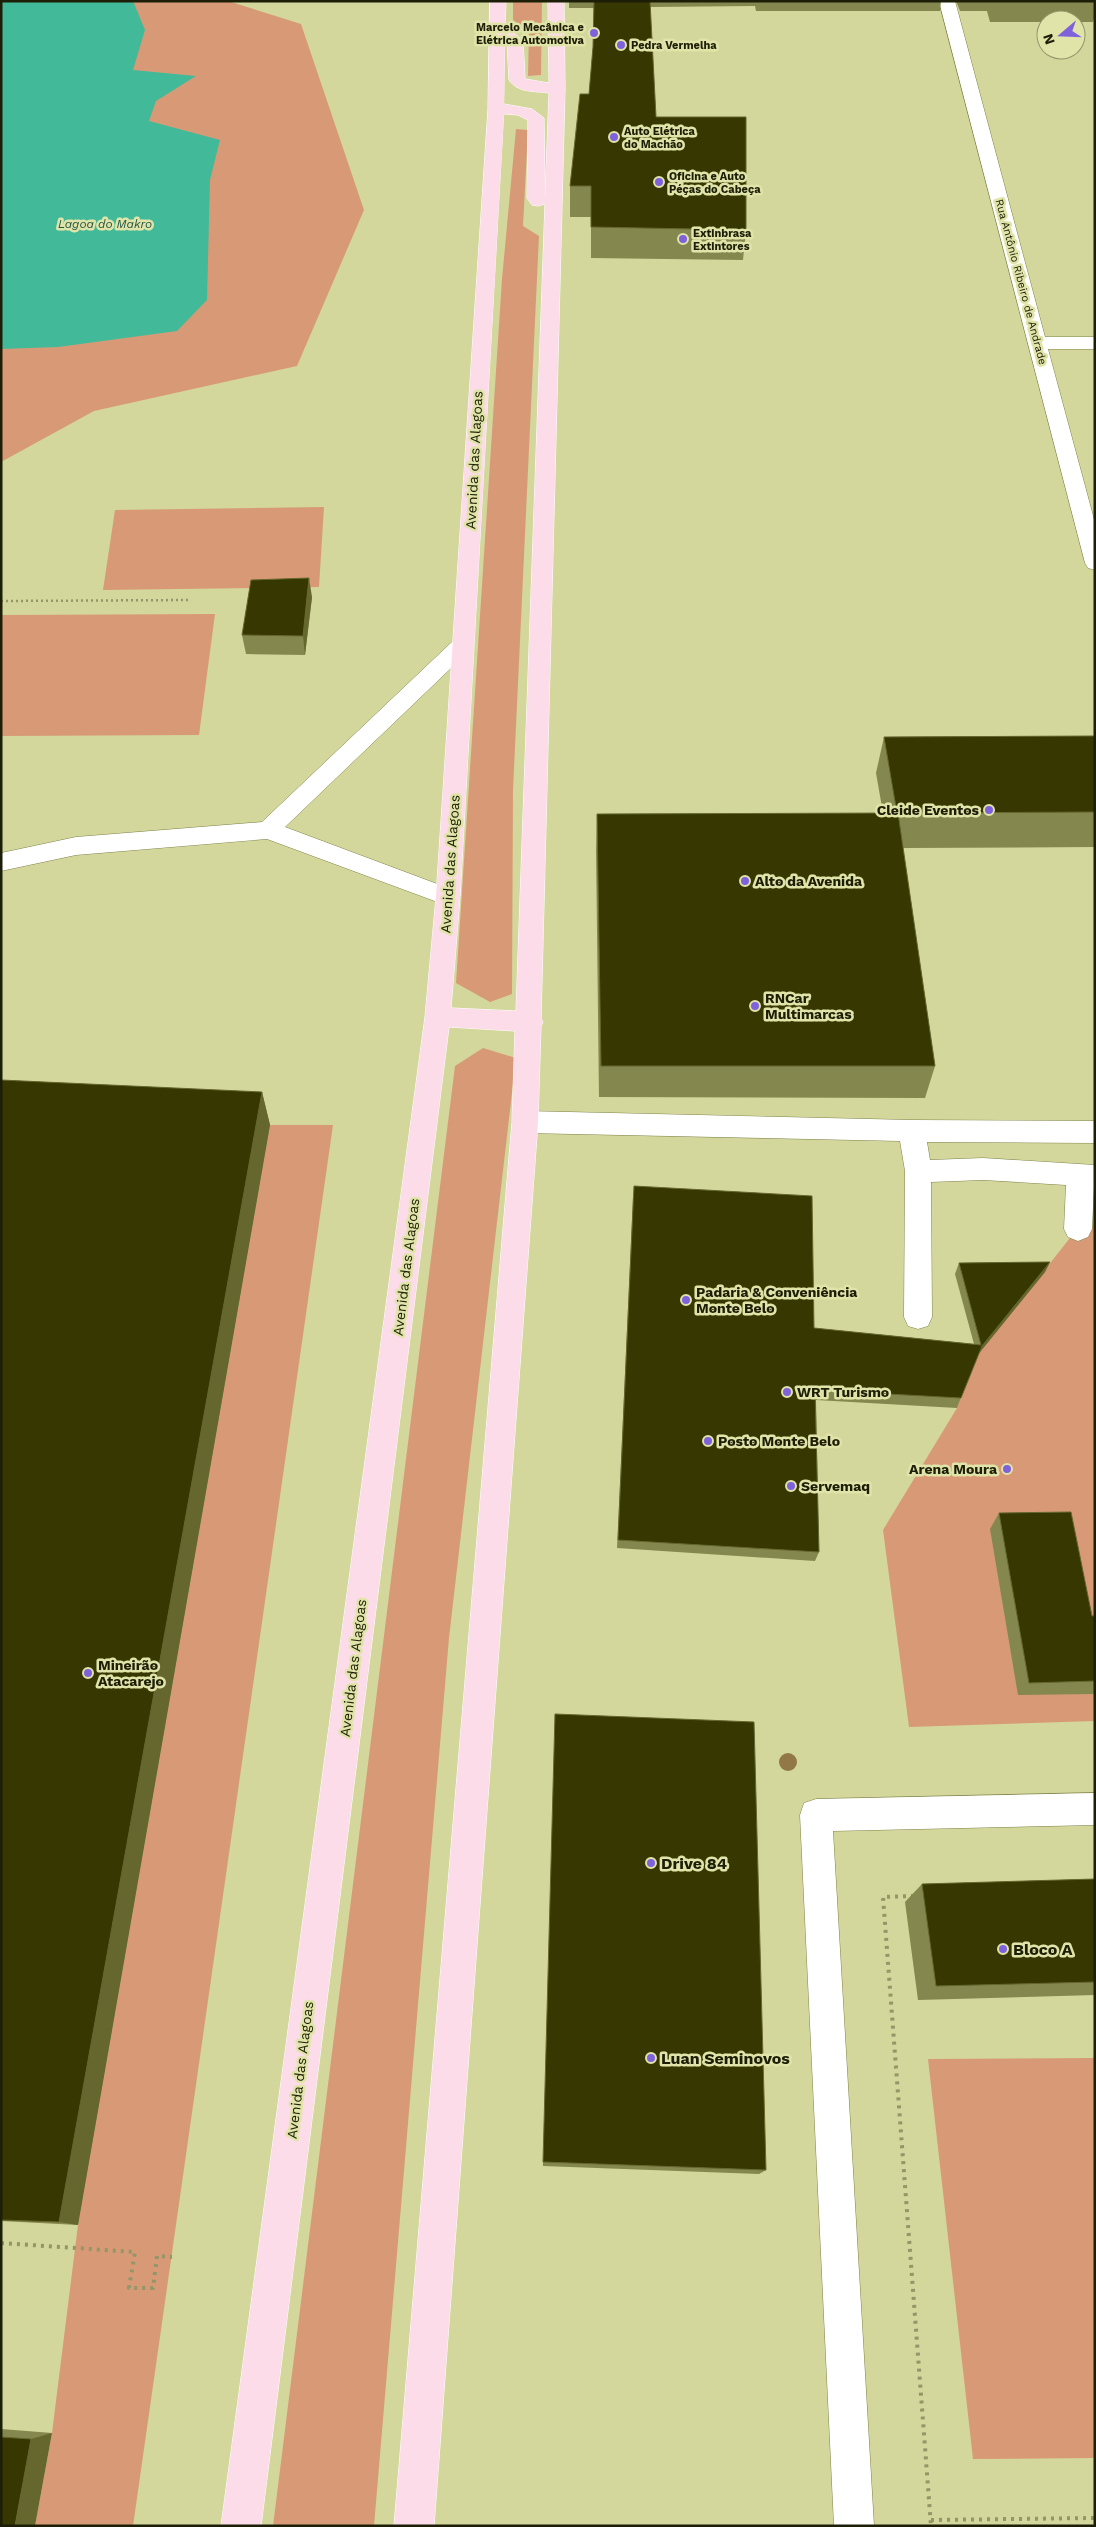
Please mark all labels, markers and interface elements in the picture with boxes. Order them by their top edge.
north arrow [1036,10,1086,60]
place label: Marcelo Mecânica e Elétrica Automotiva [476,21,585,47]
marker: Marcelo Mecânica e Elétrica Automotiva [588,27,600,39]
text: N [1039,32,1058,47]
marker: Pedra Vermelha [615,39,627,51]
place label: Pedra Vermelha [631,39,717,52]
place label: Auto Elétrica do Machão [624,125,696,151]
marker: Auto Elétrica do Machão [608,131,620,143]
place label: Oficina e Auto Péças do Cabeça [669,170,761,196]
marker: Oficina e Auto Péças do Cabeça [653,176,665,188]
street label: Rua Antônio Ribeiro de Andrade [993,198,1049,366]
water label: Lagoa do Makro [58,217,152,231]
place label: Extinbrasa Extintores [693,227,752,253]
marker: Extinbrasa Extintores [677,233,689,245]
street label: Avenida das Alagoas [462,390,486,530]
street label: Avenida das Alagoas [437,794,463,934]
place label: Cleide Eventos [877,802,980,818]
marker: Cleide Eventos [983,804,995,816]
place label: Alto da Avenida [755,873,863,889]
marker: Alto da Avenida [739,875,751,887]
place label: RNCar Multimarcas [765,990,852,1022]
marker: RNCar Multimarcas [749,1000,761,1012]
street label: Avenida das Alagoas [390,1197,422,1337]
place label: Padaria & Conveniência Monte Belo [696,1284,858,1316]
marker: Padaria & Conveniência Monte Belo [680,1294,692,1306]
place label: WRT Turismo [797,1384,889,1400]
marker: WRT Turismo [781,1386,793,1398]
place label: Posto Monte Belo [718,1433,840,1449]
marker: Posto Monte Belo [702,1435,714,1447]
place label: Arena Moura [909,1461,998,1477]
marker: Arena Moura [1001,1463,1013,1475]
place label: Servemaq [801,1478,870,1494]
marker: Servemaq [785,1480,797,1492]
street label: Avenida das Alagoas [337,1598,369,1738]
place label: Mineirão Atacarejo [98,1657,164,1689]
marker: Mineirão Atacarejo [82,1667,94,1679]
place label: Drive 84 [661,1854,727,1873]
marker: Drive 84 [645,1857,657,1869]
place label: Bloco A [1013,1940,1073,1959]
marker: Bloco A [997,1943,1009,1955]
street label: Avenida das Alagoas [284,2000,316,2140]
place label: Luan Seminovos [661,2049,790,2068]
marker: Luan Seminovos [645,2052,657,2064]

